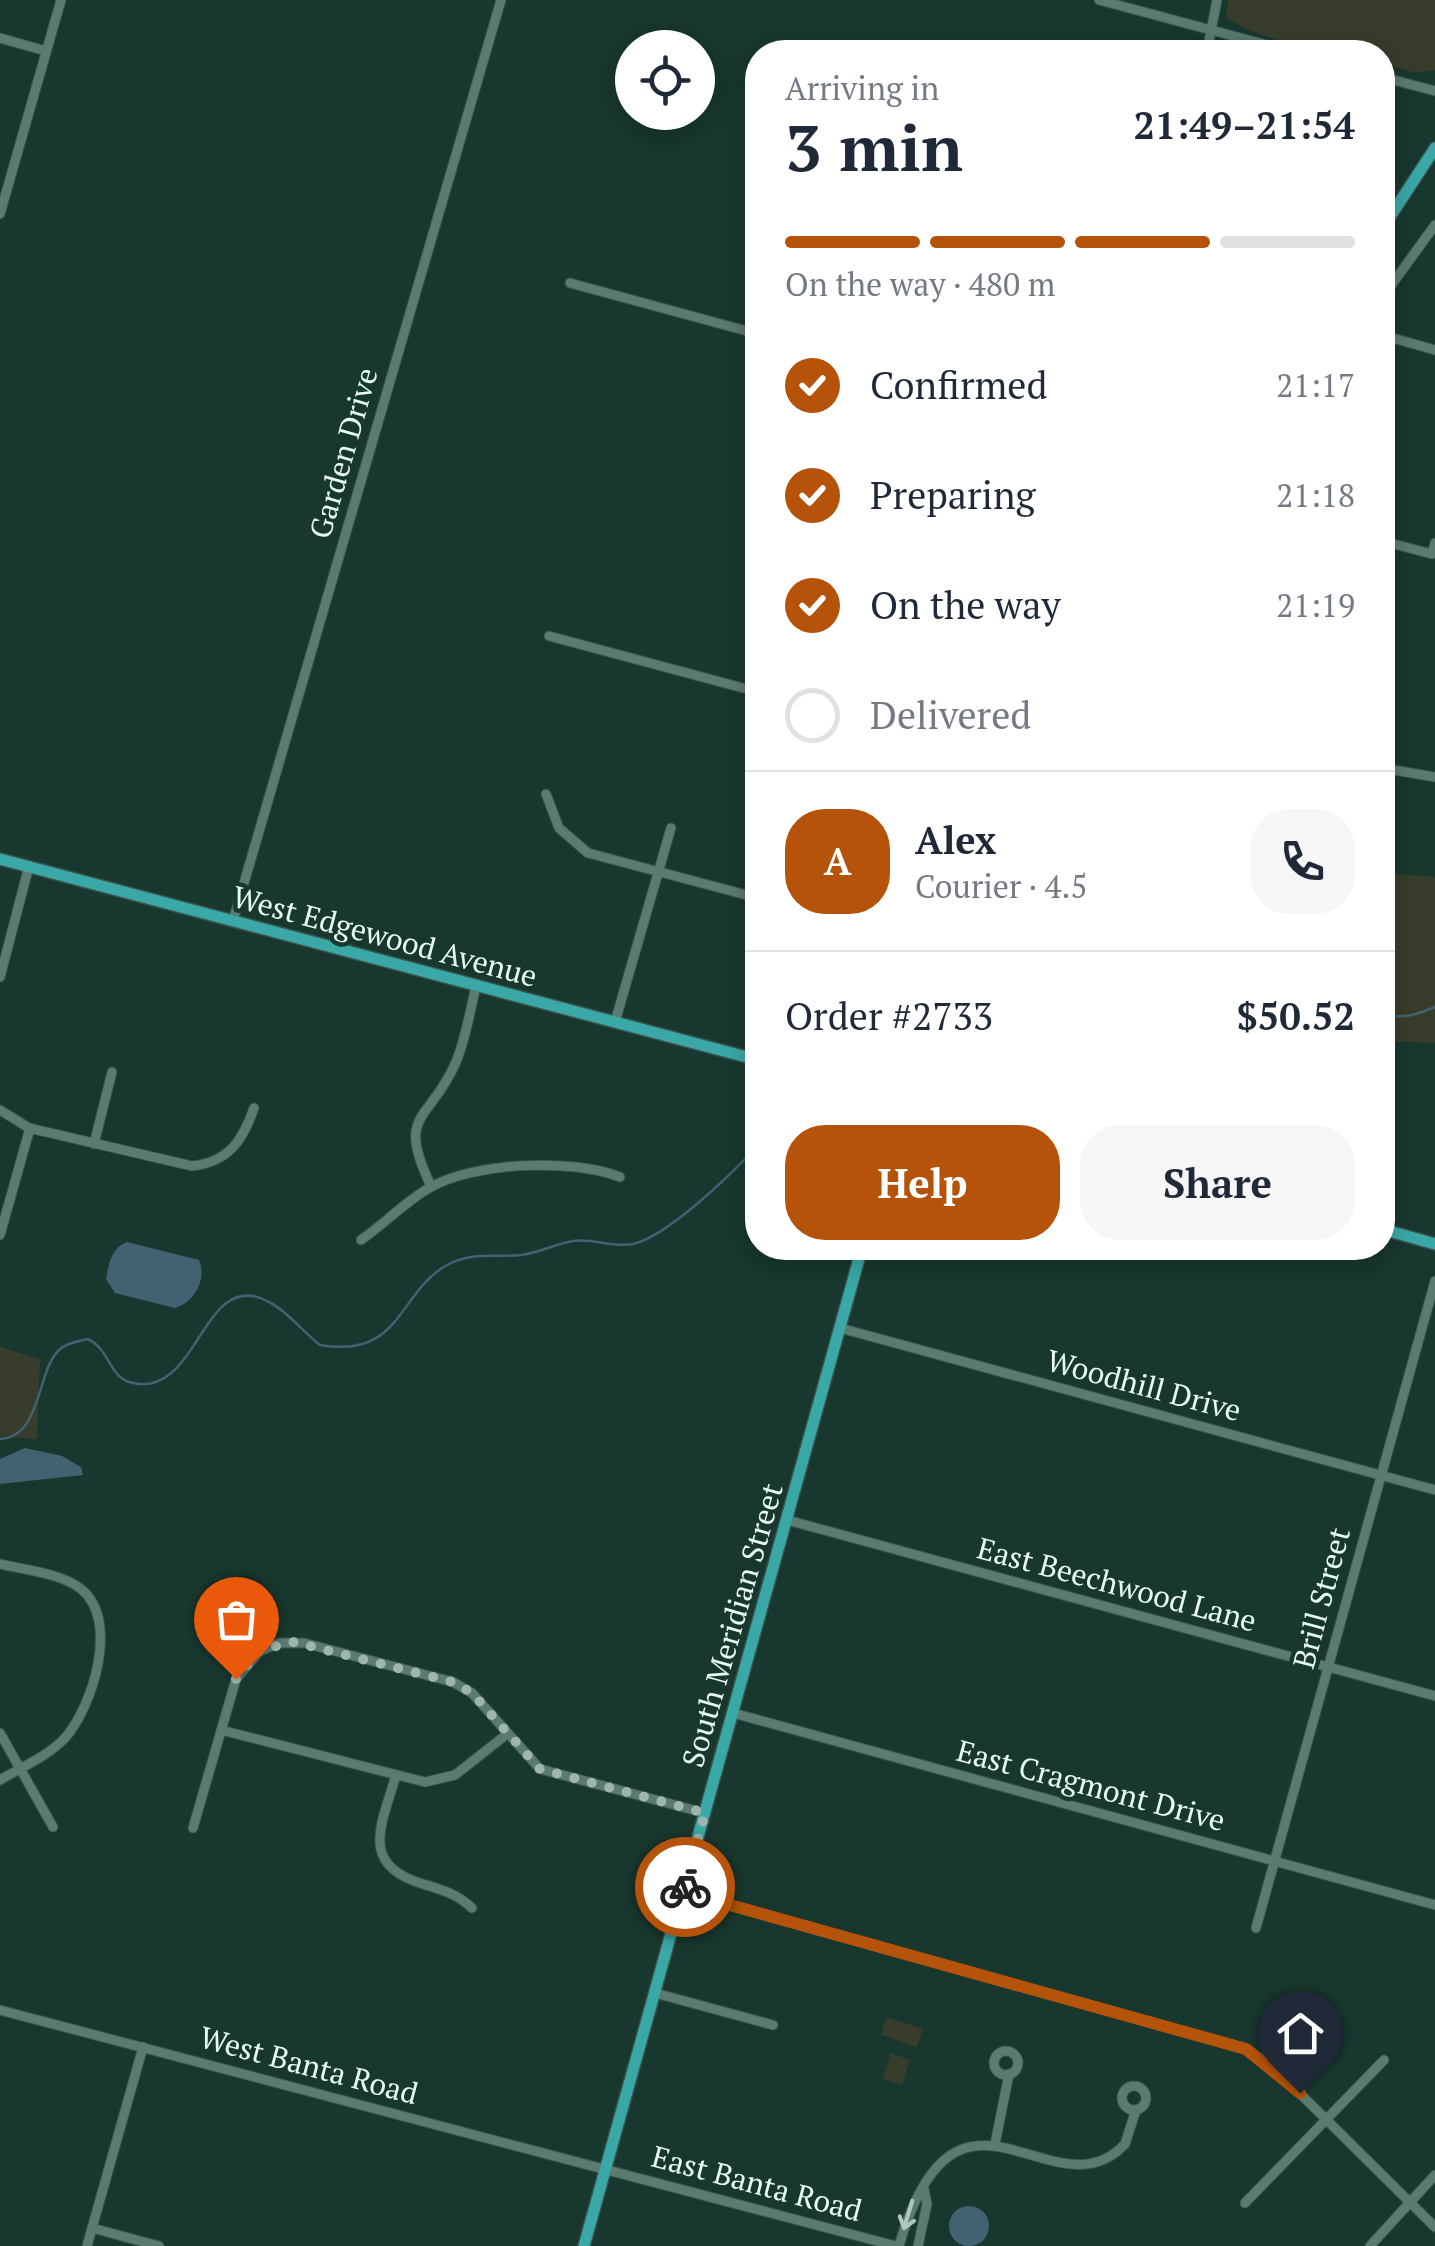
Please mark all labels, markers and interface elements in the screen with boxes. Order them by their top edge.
map controls [615,30,715,130]
button: locate [615,30,715,130]
text: Arriving in [785,67,939,109]
text: 21:49–21:54 [1133,100,1355,150]
text: 3 min [785,103,963,190]
text: On the way · 480 m [785,263,1055,305]
icon: check [785,358,840,413]
text: Confirmed [870,360,1048,410]
street label: Garden Drive [300,363,386,543]
text: 21:17 [1276,364,1355,406]
icon: check [785,468,840,523]
text: Preparing [870,470,1036,520]
text: 21:18 [1276,474,1355,516]
icon: check [785,578,840,633]
text: On the way [870,580,1061,630]
text: 21:19 [1276,584,1355,626]
text: Delivered [870,690,1031,740]
button: phone [1250,809,1355,914]
text: Alex [915,815,996,865]
text: A [824,836,851,886]
text: Courier · 4.5 [915,865,1087,907]
street label: West Edgewood Avenue [228,876,542,996]
text: Order #2733 [785,991,993,1041]
text: $50.52 [1236,991,1355,1041]
button: Help [785,1125,1060,1240]
button: Share [1080,1125,1355,1240]
street label: Woodhill Drive [1042,1340,1246,1430]
street label: South Meridian Street [672,1478,792,1772]
street label: Brill Street [1283,1523,1359,1673]
street label: East Beechwood Lane [973,1527,1261,1641]
pin [194,1577,279,1680]
icon: bag [209,1592,264,1647]
street label: East Cragmont Drive [952,1730,1230,1840]
courier [635,1837,735,1937]
icon: bike [658,1860,713,1915]
pin [1258,1991,1343,2094]
icon: home [1273,2006,1328,2061]
street label: West Banta Road [195,2017,423,2113]
street label: East Banta Road [648,2136,866,2230]
one-way arrow [898,2199,916,2231]

